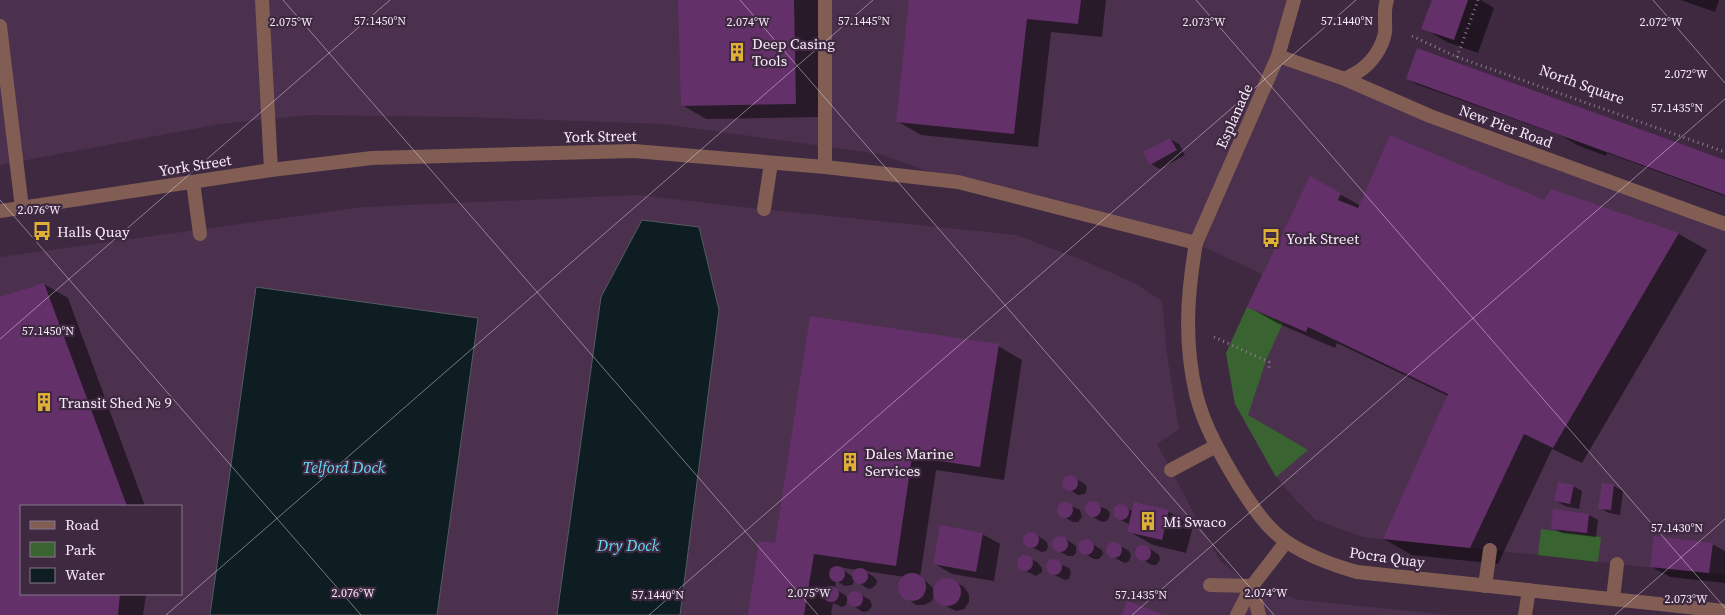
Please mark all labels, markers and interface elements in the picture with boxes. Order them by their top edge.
text: 57.1450°N [354,13,406,29]
text: 57.1445°N [838,13,890,29]
text: 57.1440°N [1321,13,1373,29]
text: 2.075°W [269,14,313,30]
text: 2.074°W [726,14,770,30]
text: 2.073°W [1182,14,1226,30]
text: 2.072°W [1639,14,1683,30]
place label: Deep Casing Tools [752,33,835,71]
building icon: Deep Casing Tools [726,41,748,63]
street label: North Square [1536,59,1628,109]
text: 2.072°W [1664,66,1708,82]
street label: Esplanade [1210,80,1258,152]
street label: New Pier Road [1456,99,1556,153]
text: 57.1435°N [1651,100,1703,116]
street label: York Street [563,125,637,147]
street label: York Street [157,149,233,181]
text: 2.076°W [17,202,61,218]
bus stop icon: Halls Quay [31,220,53,242]
place label: Halls Quay [57,221,130,242]
bus stop icon: York Street [1260,227,1282,249]
place label: York Street [1286,228,1359,249]
text: 57.1450°N [22,323,74,339]
building icon: Transit Shed № 9 [33,391,55,413]
place label: Transit Shed № 9 [59,392,172,413]
place label: Dales Marine Services [865,443,954,481]
building icon: Dales Marine Services [839,451,861,473]
water label: Telford Dock [303,456,386,478]
legend [20,505,182,595]
building icon: Mi Swaco [1137,510,1159,532]
place label: Mi Swaco [1163,511,1226,532]
text: Road [65,514,99,535]
text: 57.1430°N [1651,520,1703,536]
water label: Dry Dock [596,534,659,556]
text: Park [65,539,97,560]
street label: Pocra Quay [1348,541,1426,573]
text: Water [65,564,106,585]
text: 2.076°W [331,585,375,601]
text: 2.075°W [787,585,831,601]
text: 2.074°W [1244,585,1288,601]
text: 57.1440°N [632,587,684,603]
text: 57.1435°N [1115,587,1167,603]
text: 2.073°W [1664,591,1708,607]

